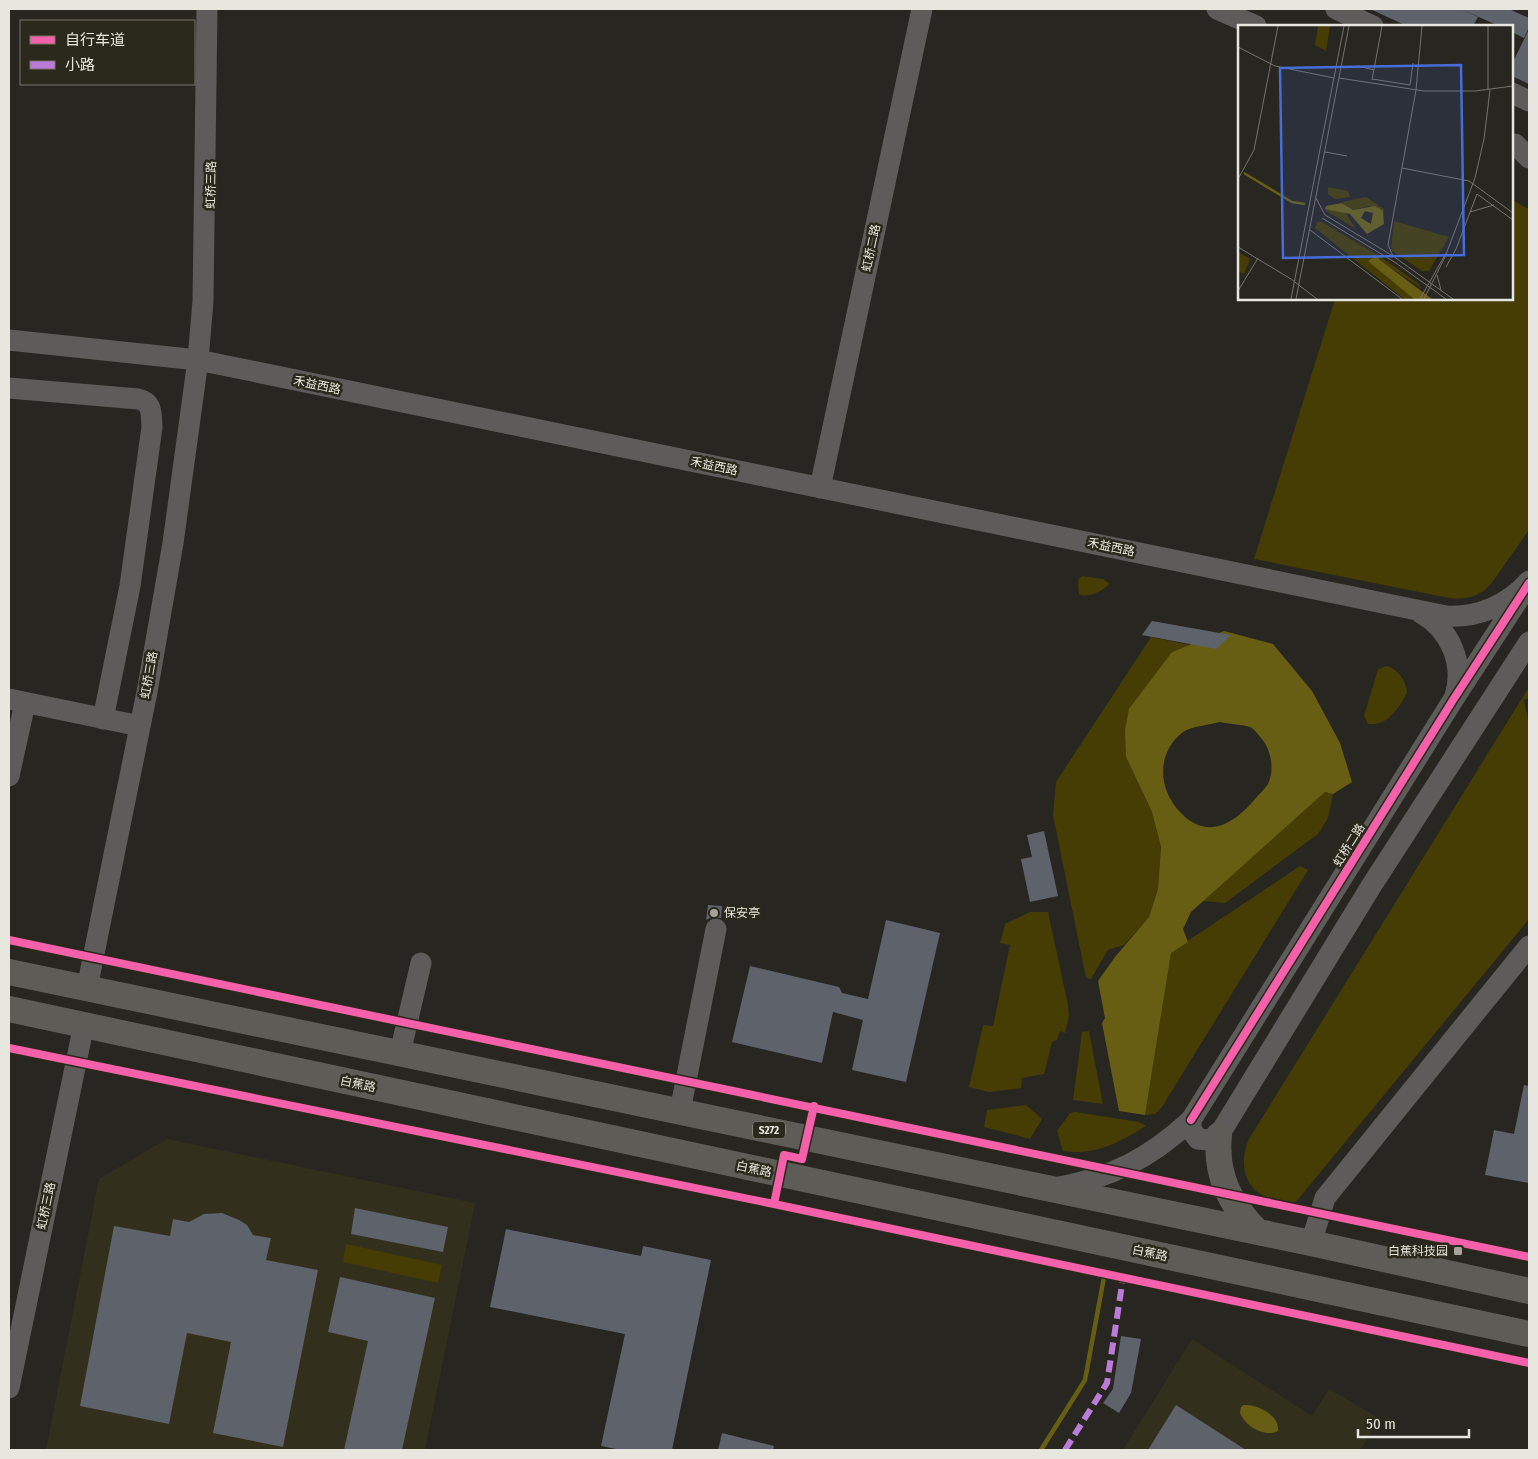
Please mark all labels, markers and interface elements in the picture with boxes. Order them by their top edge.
legend [20,20,195,85]
inset map [1238,25,1513,300]
text: 自行车道 [65,31,125,49]
text: 小路 [65,56,95,74]
street label: 虹桥三路 [204,161,218,209]
street label: 虹桥二路 [859,223,883,273]
street label: 禾益西路 [292,373,342,397]
street label: 禾益西路 [689,454,739,478]
street label: 禾益西路 [1086,535,1136,559]
street label: 虹桥三路 [138,650,160,700]
street label: 虹桥二路 [1330,821,1368,869]
place label: 保安亭 [724,906,760,920]
marker: 保安亭 [708,907,720,919]
street label: 白蕉路 [339,1073,377,1095]
road number: S272 [753,1122,785,1138]
street label: 白蕉路 [735,1158,773,1180]
street label: 虹桥三路 [34,1181,58,1231]
street label: 白蕉路 [1131,1242,1169,1264]
place label: 白蕉科技园 [1388,1244,1448,1258]
marker: 白蕉科技园 [1452,1245,1464,1257]
scale bar [1358,1406,1469,1438]
text: 50 m [1366,1415,1396,1433]

